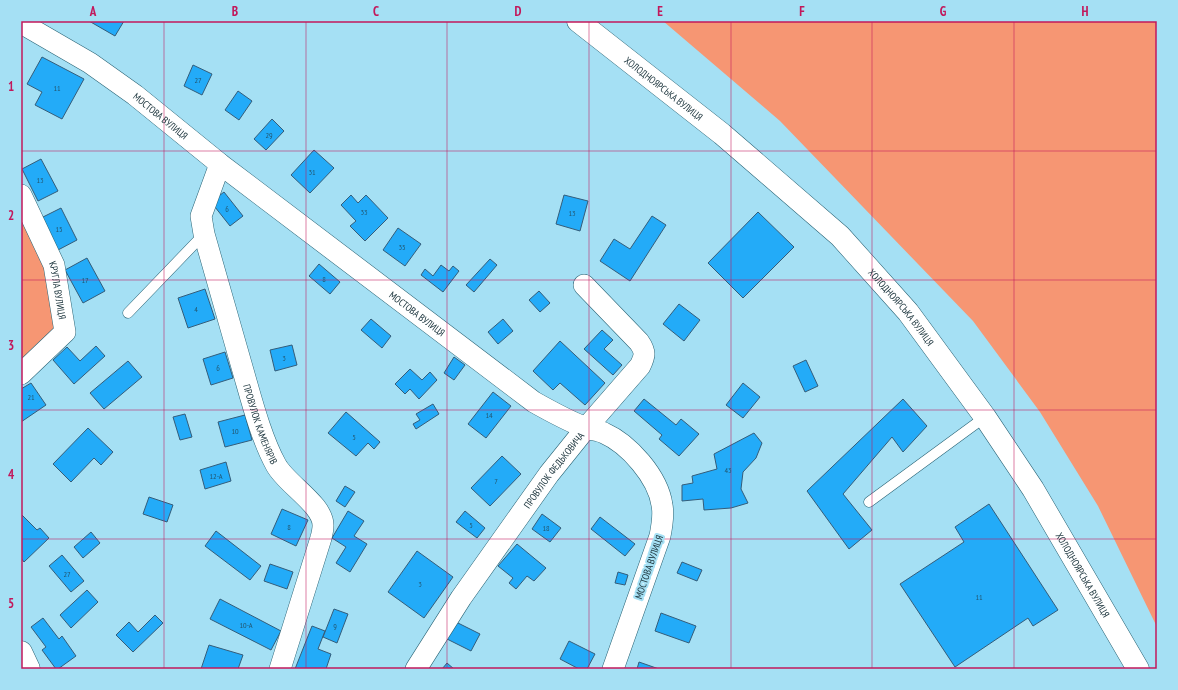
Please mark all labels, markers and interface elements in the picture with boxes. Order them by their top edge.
text: A [89,3,97,20]
text: B [232,3,238,20]
text: C [373,3,379,20]
text: D [515,3,522,20]
text: E [657,3,663,20]
text: F [799,3,805,20]
text: G [940,3,947,20]
text: H [1082,3,1089,20]
street label: ХОЛОДНОЯРСЬКА ВУЛИЦЯ [622,53,706,123]
house number: 27 [194,75,202,85]
text: 1 [8,78,14,95]
house number: 11 [53,83,61,93]
street label: МОСТОВА ВУЛИЦЯ [131,90,191,142]
house number: 29 [265,130,273,140]
house number: 31 [308,167,316,177]
house number: 13 [36,175,44,185]
house number: 6 [225,204,229,214]
text: 2 [8,207,14,224]
house number: 33 [360,207,368,217]
house number: 13 [568,208,576,218]
house number: 15 [55,224,63,234]
house number: 35 [398,242,406,252]
street label: КРУГЛА ВУЛИЦЯ [47,259,69,320]
street label: ХОЛОДНОЯРСЬКА ВУЛИЦЯ [866,266,937,348]
house number: 8 [322,274,326,284]
house number: 17 [81,275,89,285]
street label: МОСТОВА ВУЛИЦЯ [387,288,448,339]
house number: 4 [194,304,198,314]
text: 3 [8,337,14,354]
house number: 3 [282,353,286,363]
house number: 6 [216,363,220,373]
street label: ПРОВУЛОК КАМЕНЯРІВ [241,383,281,467]
house number: 21 [27,392,35,402]
house number: 14 [485,410,493,420]
house number: 10 [231,426,239,436]
street label: ПРОВУЛОК ФЕДЬКОВИЧА [520,429,587,511]
house number: 5 [352,432,356,442]
house number: 43 [724,465,732,475]
text: 4 [8,466,15,483]
house number: 12-А [209,471,223,481]
house number: 7 [494,476,498,486]
house number: 5 [469,520,473,530]
house number: 8 [287,522,291,532]
house number: 18 [542,523,550,533]
street label: ХОЛОДНОЯРСЬКА ВУЛИЦЯ [1053,530,1113,620]
street label: МОСТОВА ВУЛИЦЯ [632,533,666,601]
house number: 27 [63,569,71,579]
house number: 3 [418,579,422,589]
house number: 11 [975,592,983,602]
text: 5 [8,595,14,612]
house number: 10-А [239,620,253,630]
house number: 9 [333,621,337,631]

